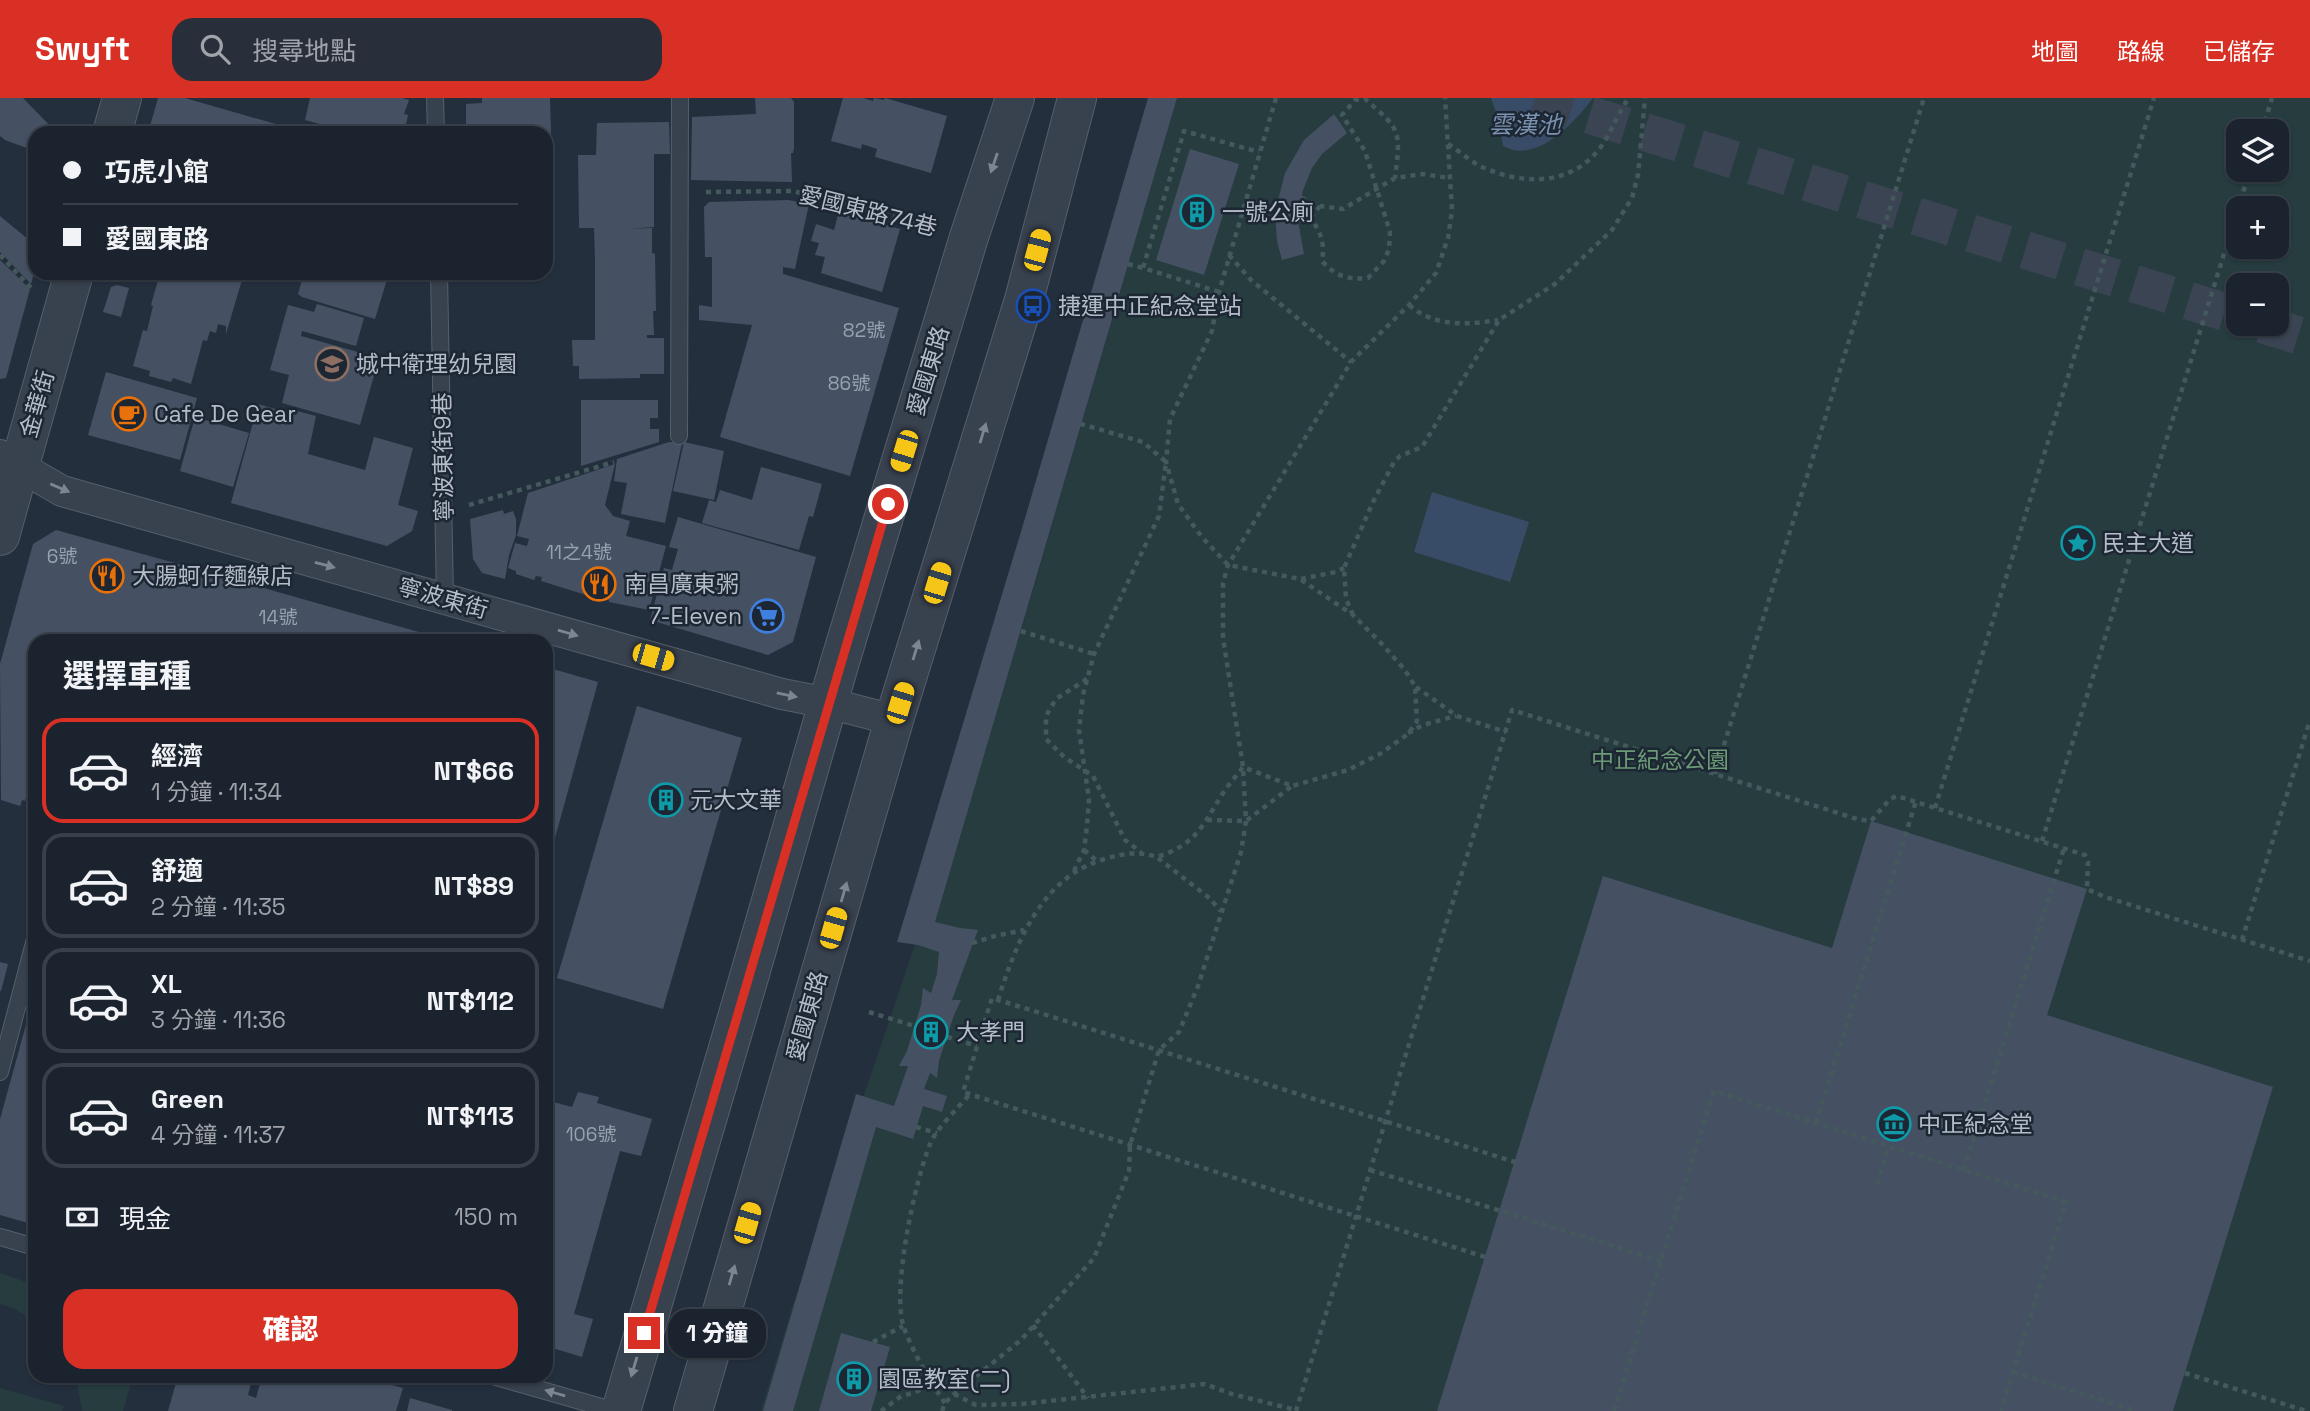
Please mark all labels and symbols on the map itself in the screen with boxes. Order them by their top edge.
water label: 雲漢池 [1489,109,1564,140]
one-way arrow [988,153,999,174]
street label: 愛國東路74巷 [796,179,940,243]
building icon: 一號公廁 [1178,193,1216,231]
place label: 一號公廁 [1222,197,1314,227]
car [1022,227,1053,273]
bus stop icon: 捷運中正紀念堂站 [1014,287,1052,325]
place label: 捷運中正紀念堂站 [1058,291,1242,321]
house number: 82號 [843,318,885,343]
street label: 愛國東路 [900,323,956,419]
school or university icon: 城中衛理幼兒園 [313,345,351,383]
place label: 城中衛理幼兒園 [356,349,517,379]
street label: 金華街 [13,367,61,441]
house number: 86號 [828,371,870,396]
street label: 寧波東街9巷 [427,392,459,522]
cafe icon: Cafe De Gear [110,395,148,433]
place label: Cafe De Gear [154,399,296,429]
one-way arrow [978,422,988,443]
car [888,428,921,474]
one-way arrow [49,483,70,494]
route start [872,488,904,520]
place icon: 民主大道 [2059,524,2097,562]
place label: 民主大道 [2102,528,2194,558]
house number: 11之4號 [546,540,612,565]
house number: 6號 [47,544,77,569]
restaurant icon: 大腸蚵仔麵線店 [88,557,126,595]
one-way arrow [314,560,336,571]
car [921,560,954,606]
place label: 大腸蚵仔麵線店 [132,561,293,591]
restaurant icon: 南昌廣東粥 [580,565,618,603]
place label: 南昌廣東粥 [624,569,739,599]
street label: 寧波東街 [395,571,491,625]
supermarket icon: 7-Eleven [748,597,786,635]
place label: 7-Eleven [649,601,742,631]
house number: 14號 [259,605,297,630]
one-way arrow [557,629,578,639]
one-way arrow [911,640,922,661]
car [630,641,677,673]
car [884,680,917,726]
one-way arrow [776,689,798,700]
park label: 中正紀念公園 [1591,745,1729,775]
building icon: 元大文華 [647,781,685,819]
place label: 元大文華 [690,785,782,815]
one-way arrow [839,881,849,902]
car [818,905,849,951]
street label: 愛國東路 [780,968,834,1064]
building icon: 大孝門 [912,1013,950,1051]
place label: 大孝門 [956,1017,1025,1047]
museum icon: 中正紀念堂 [1875,1105,1913,1143]
place label: 中正紀念堂 [1918,1109,2033,1139]
house number: 106號 [566,1122,616,1147]
car [732,1200,763,1246]
one-way arrow [728,1264,738,1285]
callout: 1 分鐘 [668,1308,766,1358]
route end [628,1317,660,1349]
one-way arrow [628,1357,638,1378]
building icon: 園區教室(二) [835,1360,873,1398]
place label: 園區教室(二) [878,1364,1010,1394]
one-way arrow [544,1387,565,1397]

